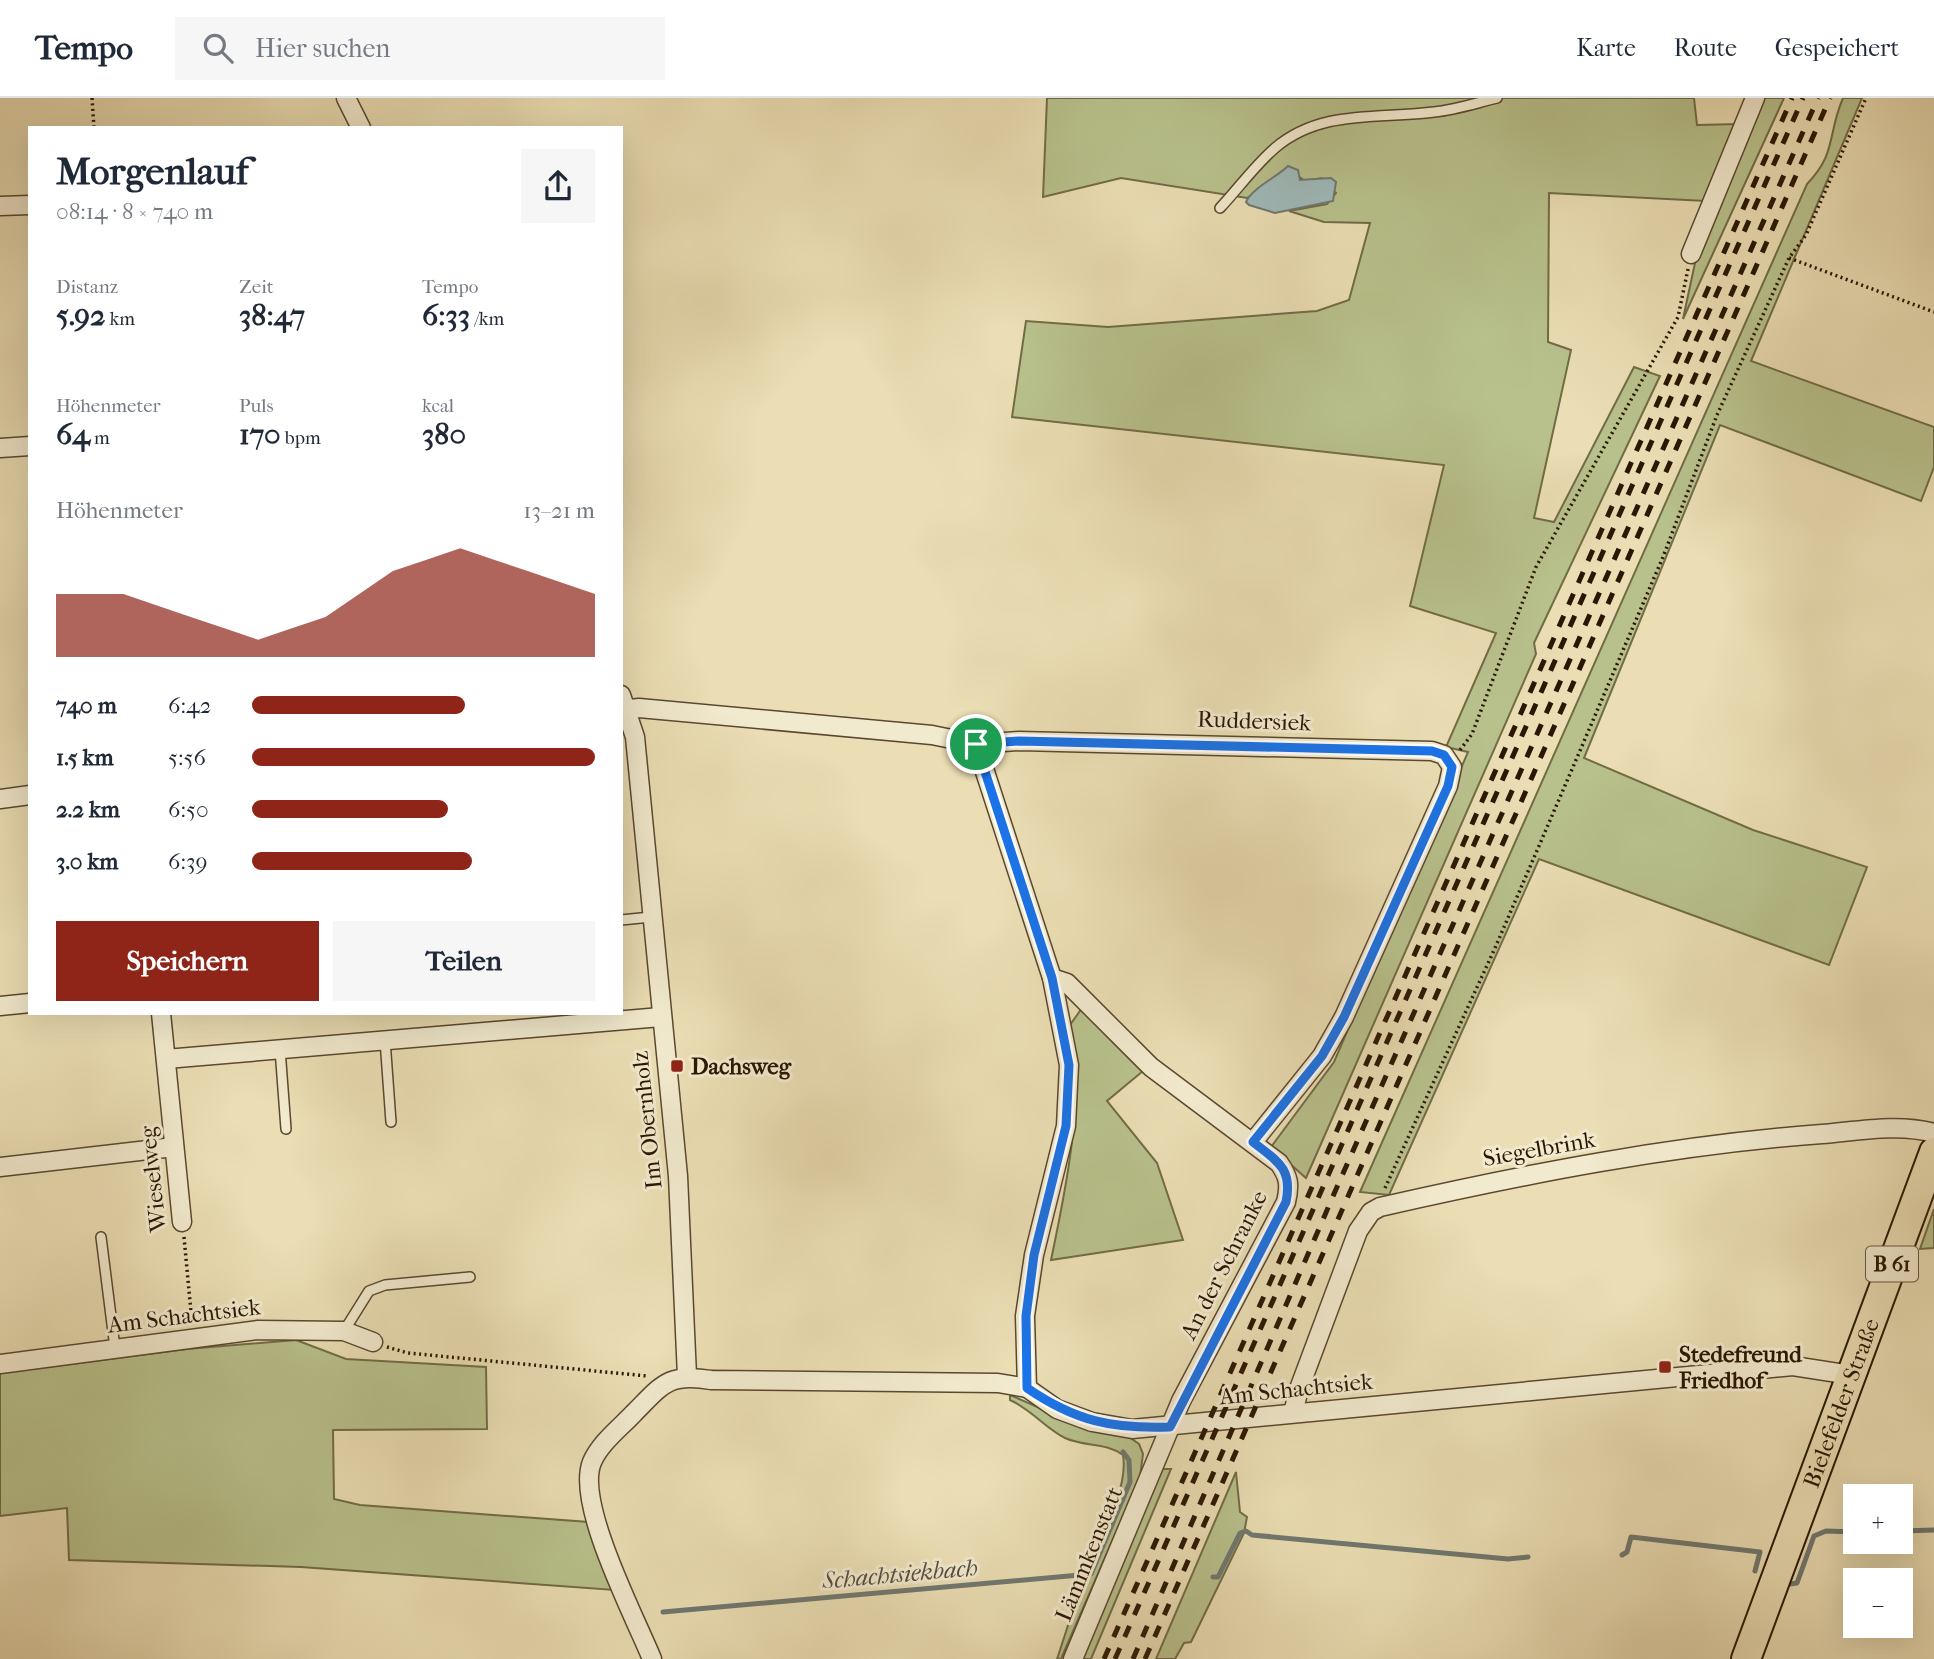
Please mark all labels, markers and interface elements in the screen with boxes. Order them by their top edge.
search box [175,17,665,80]
text: Tempo [35,29,133,68]
icon: search [199,29,237,67]
text: Hier suchen [255,33,390,64]
text: Karte [1576,34,1636,62]
text: Route [1674,34,1737,62]
text: Gespeichert [1775,34,1899,62]
text: Morgenlauf [56,149,249,194]
button: share [521,149,595,223]
text: 08:14 · 8 × 740 m [56,198,213,225]
text: Distanz [56,276,118,298]
text: Zeit [239,276,274,298]
text: Tempo [422,276,478,298]
text: 5.92 [56,298,105,333]
text: 38:47 [239,298,305,333]
text: 6:33 [422,298,470,333]
text: km [105,308,135,330]
text: /km [470,308,504,330]
text: Höhenmeter [56,395,161,417]
text: Puls [239,395,273,417]
text: kcal [422,395,454,417]
text: 64 [56,417,90,452]
text: 170 [239,417,281,452]
text: 380 [422,417,466,452]
text: m [90,427,110,449]
text: bpm [281,427,321,449]
text: Höhenmeter [56,497,183,524]
text: 13–21 m [523,497,595,524]
text: 740 m [56,692,117,719]
text: 6:42 [168,692,211,719]
street label: Ruddersiek [1197,706,1312,737]
pin [946,714,1006,774]
icon: arrive [957,725,995,763]
text: 1.5 km [56,744,114,771]
text: 5:56 [168,744,206,771]
text: 2.2 km [56,796,120,823]
text: 6:50 [168,796,209,823]
text: 3.0 km [56,848,118,875]
text: 6:39 [168,848,208,875]
button: Speichern [56,921,319,1001]
button: Teilen [333,921,595,1001]
street label: Im Obernholz [626,1050,668,1190]
place label: Dachsweg [691,1053,792,1080]
marker: Dachsweg [669,1058,685,1074]
street label: Wieselweg [134,1124,172,1234]
street label: Siegelbrink [1481,1126,1598,1172]
street label: An der Schranke [1174,1186,1273,1345]
road number: B 61 [1866,1246,1918,1282]
street label: Am Schachtsiek [105,1293,263,1339]
street label: Bielefelder Straße [1797,1315,1885,1491]
place label: Stedefreund Friedhof [1678,1341,1803,1394]
marker: Stedefreund Friedhof [1657,1359,1673,1375]
street label: Am Schachtsiek [1217,1367,1375,1411]
street label: Lämmkenstatt [1050,1483,1128,1625]
map controls [1843,1484,1913,1638]
button: + [1843,1484,1913,1554]
water label: Schachtsiekbach [820,1553,979,1595]
button: − [1843,1568,1913,1638]

